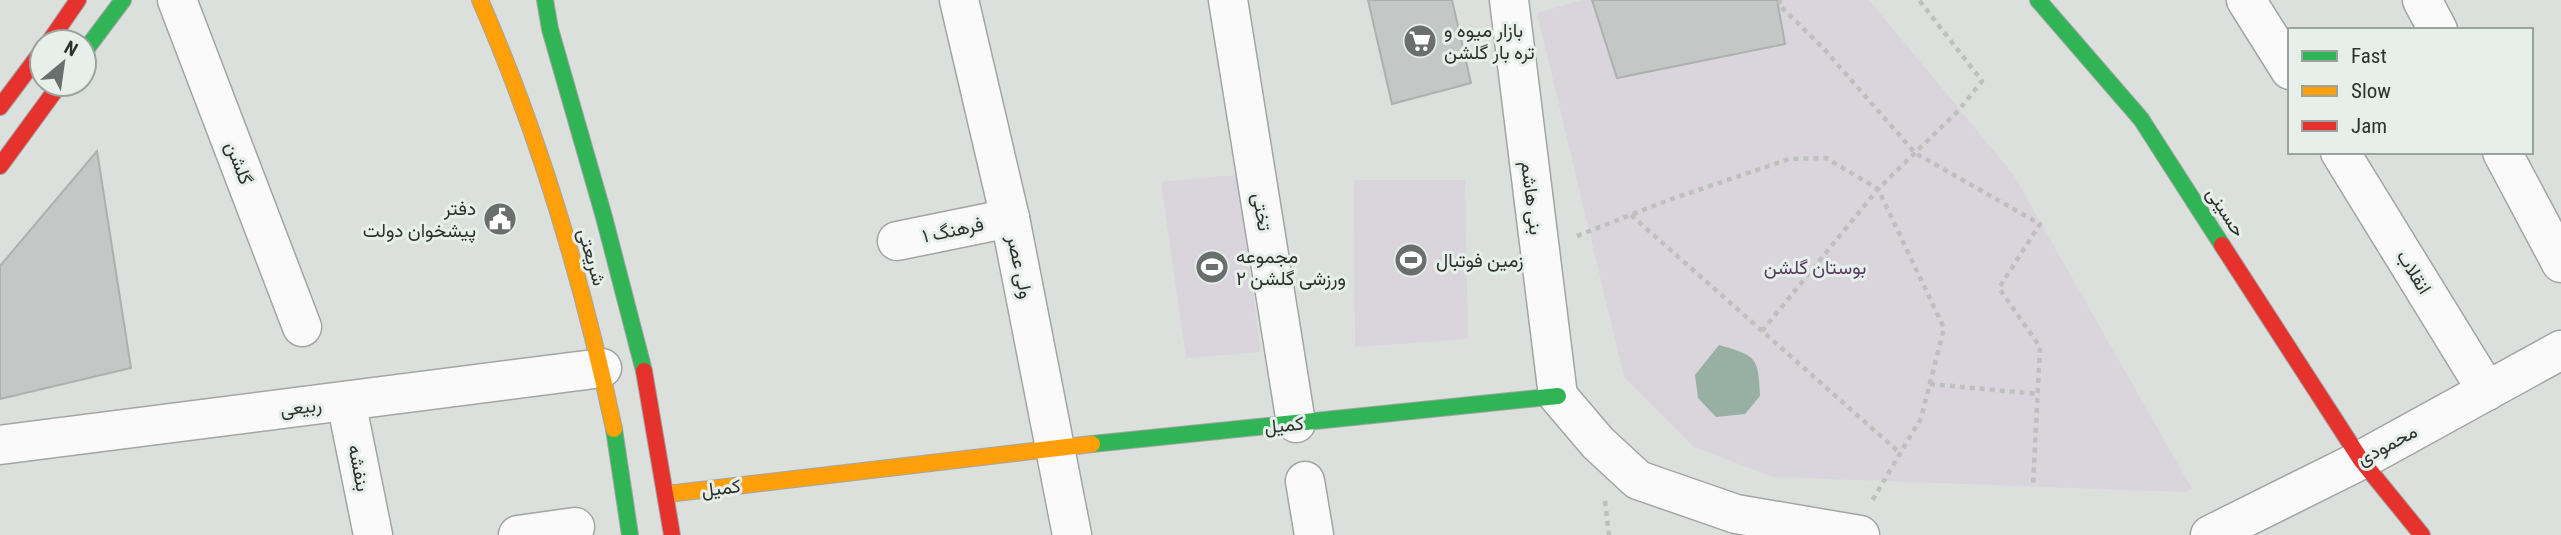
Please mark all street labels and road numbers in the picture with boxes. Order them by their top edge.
street label: گلشن [220,138,258,188]
street label: بنی هاشم [1515,160,1548,236]
street label: حسینی [2202,183,2250,241]
street label: تختی [1248,191,1276,233]
street label: فرهنگ ۱ [920,212,986,248]
street label: شریعتی [573,226,611,288]
street label: ولی عصر [1002,232,1038,301]
street label: انقلاب [2392,246,2436,298]
street label: ربیعی [279,393,323,421]
street label: کمیل [1263,411,1305,439]
street label: محمودی [2353,420,2421,470]
street label: بنفشه [343,443,375,493]
street label: کمیل [700,474,742,502]

